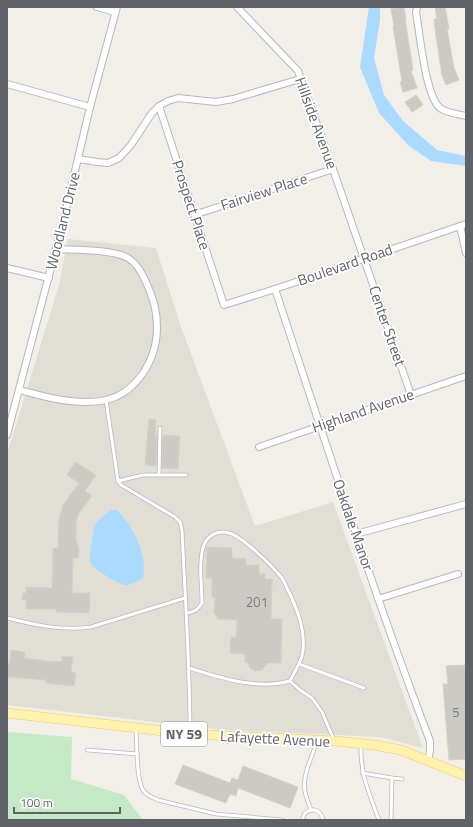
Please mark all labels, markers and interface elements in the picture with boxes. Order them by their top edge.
street label: Hillside Avenue [289,74,344,172]
street label: Prospect Place [166,157,217,253]
street label: Fairview Place [217,167,310,216]
street label: Woodland Drive [39,170,86,272]
street label: Boulevard Road [294,237,396,292]
street label: Center Street [363,283,412,370]
street label: Highland Avenue [309,382,417,439]
street label: Oakdale Manor [327,476,380,574]
house number: 201 [246,592,268,612]
house number: 5 [452,702,460,722]
road number: NY 59 [161,722,207,746]
street label: Lafayette Avenue [219,724,331,753]
scale bar [14,789,120,815]
text: 100 m [20,793,53,812]

